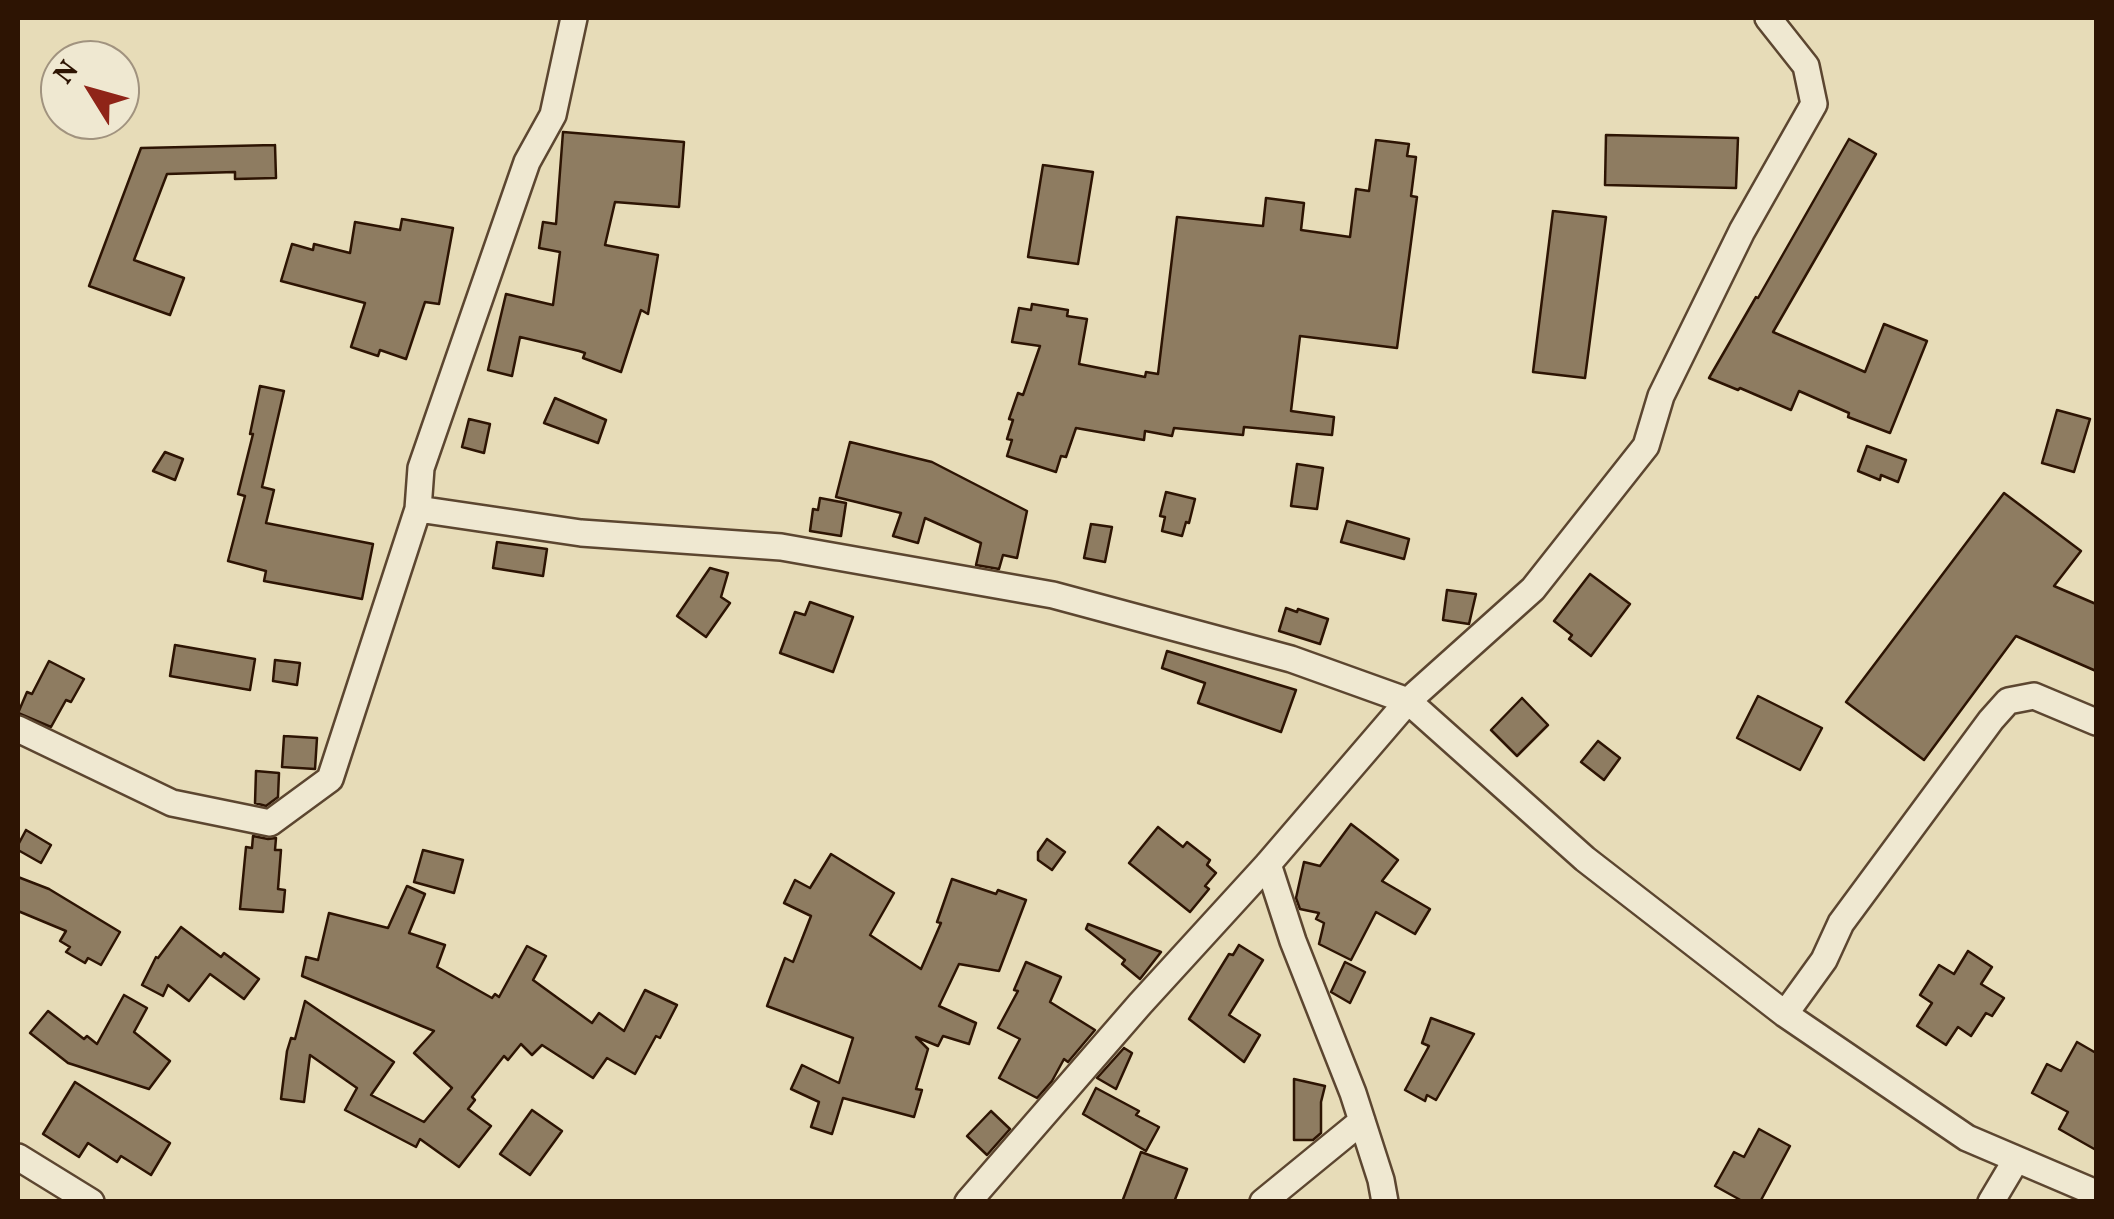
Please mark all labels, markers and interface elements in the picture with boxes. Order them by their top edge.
north arrow [40,40,140,140]
text: N [46,53,89,93]

